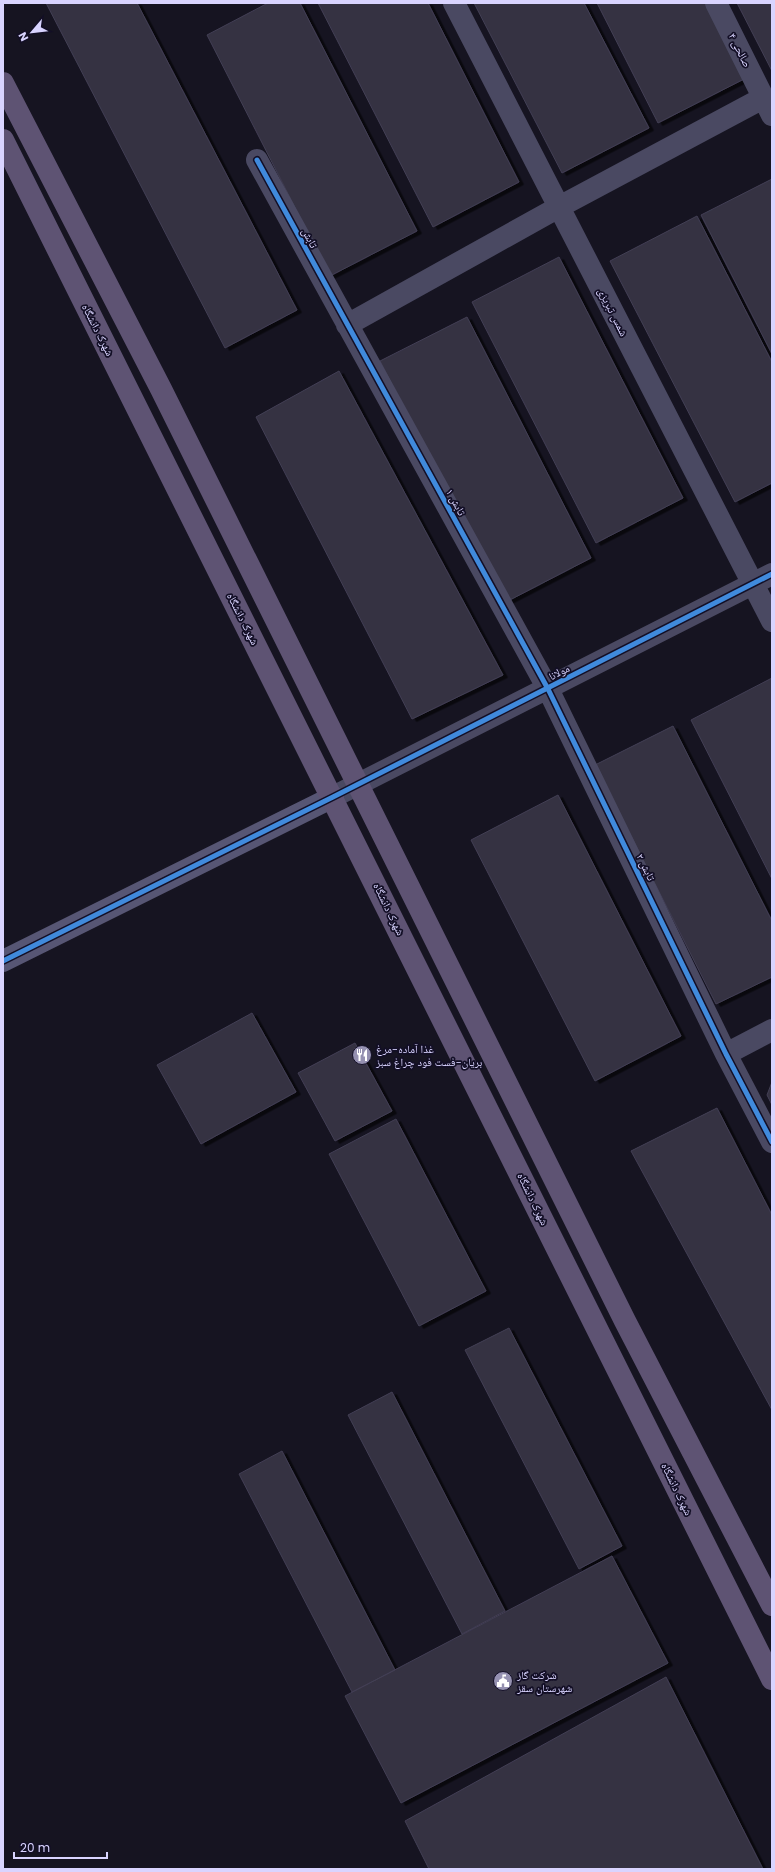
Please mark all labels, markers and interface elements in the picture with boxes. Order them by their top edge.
north arrow [12,12,52,52]
text: N [14,29,32,44]
street label: صالحی ۴ [725,30,755,70]
street label: تابش [298,225,322,252]
street label: شمس تبریزی [594,285,632,339]
street label: شهرک دانشگاه [78,301,118,359]
street label: تابش ۱ [442,486,470,519]
street label: شهرک دانشگاه [223,590,263,648]
street label: مولانا [546,660,572,684]
street label: تابش ۲ [633,851,660,884]
street label: شهرک دانشگاه [369,880,409,938]
place label: غذا آماده-مرغ بریان-فست فود چراغ سبز [375,1041,482,1070]
restaurant icon: غذا آماده-مرغ بریان-فست فود چراغ سبز [351,1044,373,1066]
street label: شهرک دانشگاه [513,1170,553,1228]
street label: شهرک دانشگاه [657,1460,697,1518]
place label: شرکت گاز شهرستان سقز [516,1667,572,1696]
public building icon: شرکت گاز شهرستان سقز [492,1670,514,1692]
scale bar [14,1834,107,1860]
text: 20 m [20,1839,50,1856]

